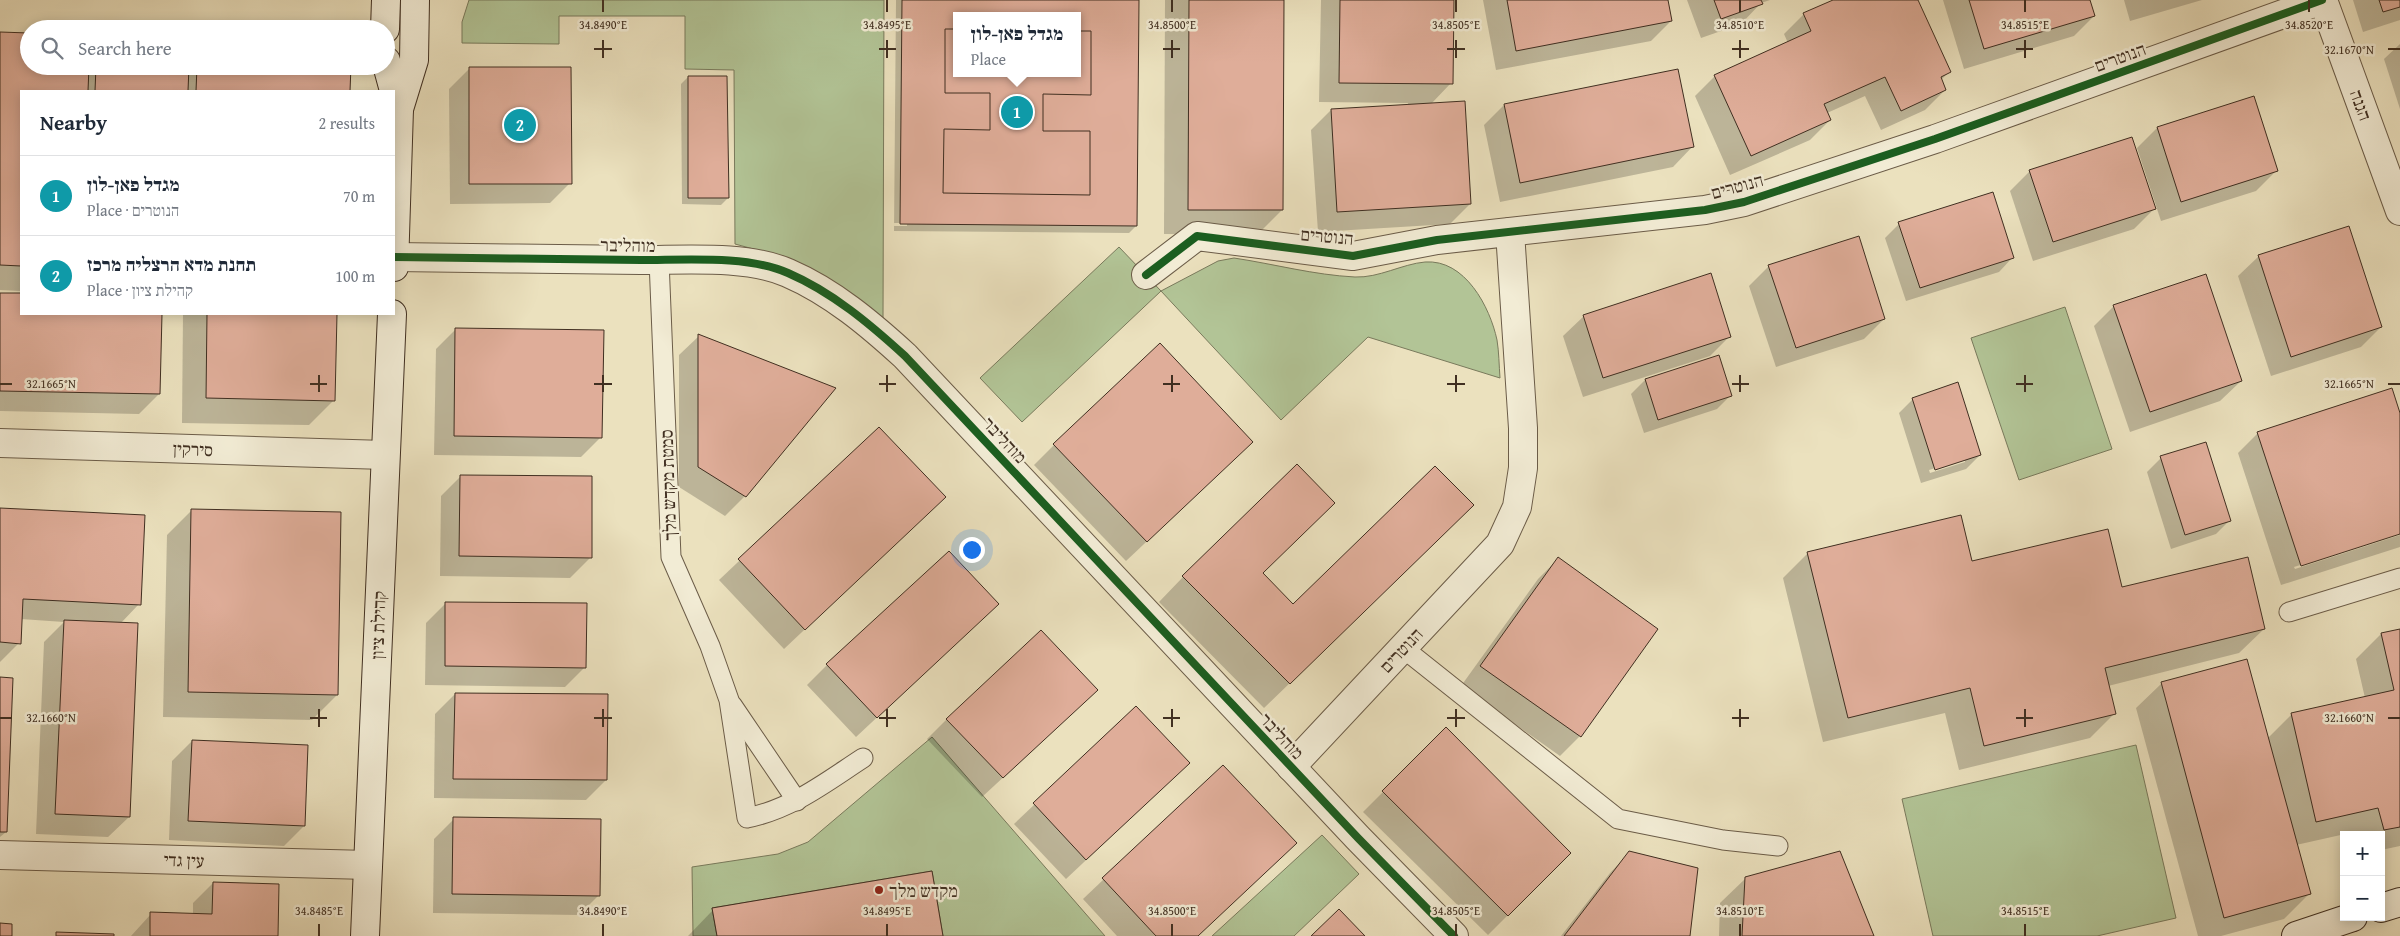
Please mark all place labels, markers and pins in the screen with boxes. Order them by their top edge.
pin: 1 [1001,93,1033,131]
pin: 2 [504,106,536,144]
place label: מקדש מלך [889,877,958,904]
marker: מקדש מלך [873,884,885,896]

